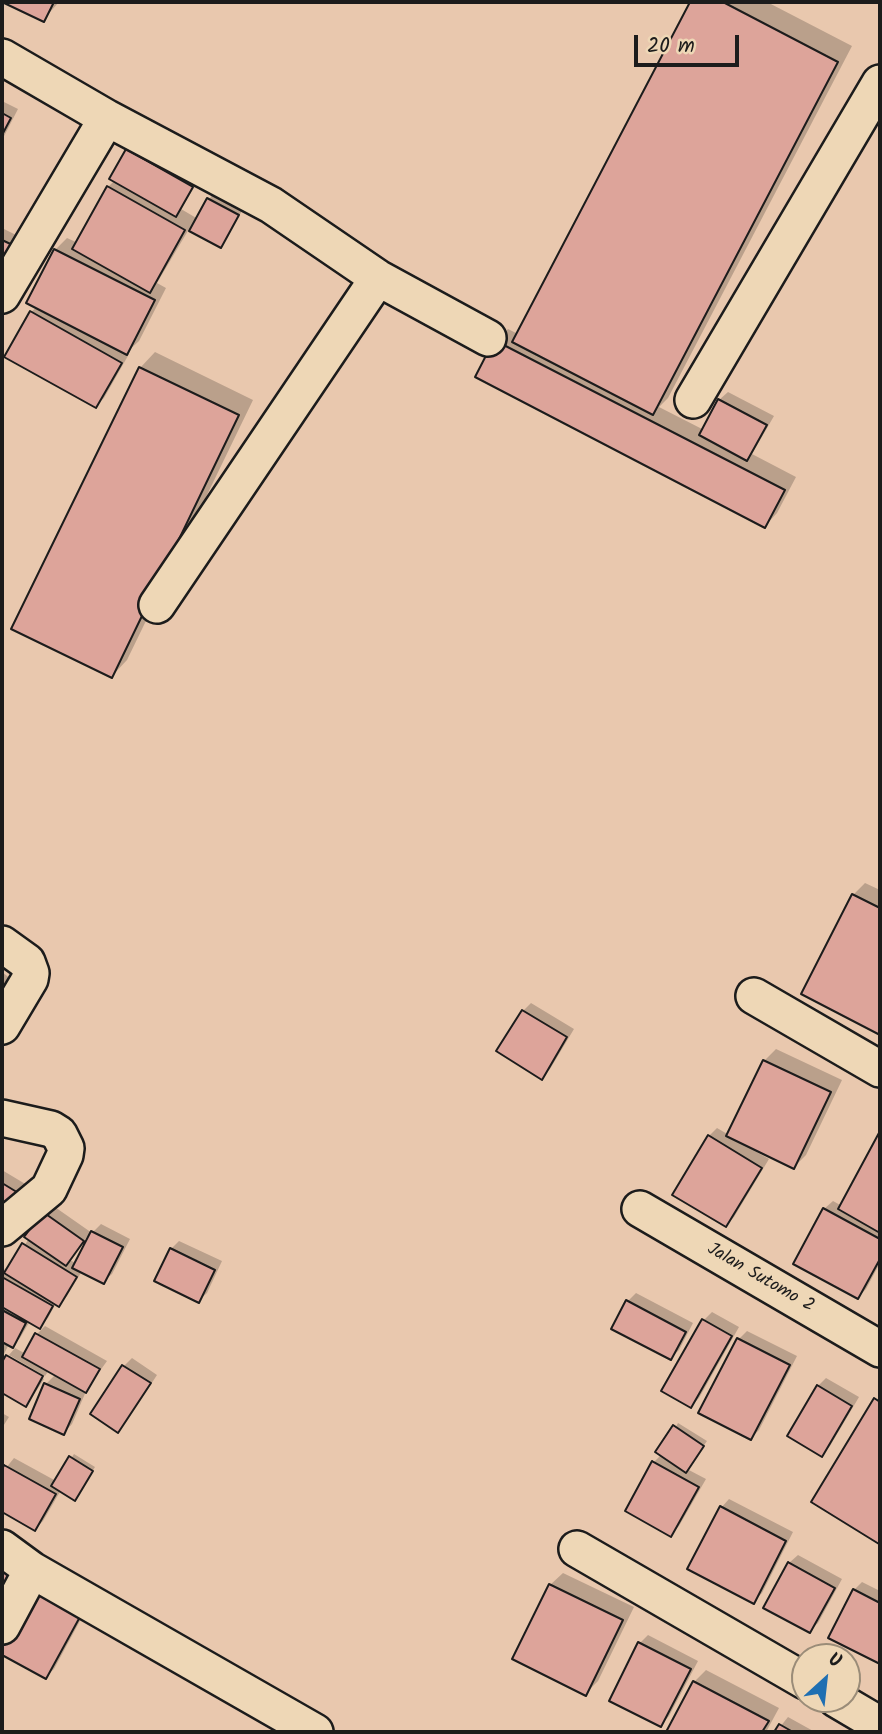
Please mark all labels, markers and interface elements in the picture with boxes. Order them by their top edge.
scale bar [637,21,742,65]
text: 20 m [647,30,695,63]
street label: Jalan Sutomo 2 [703,1240,817,1318]
north arrow [791,1643,861,1713]
text: U [823,1645,846,1677]

